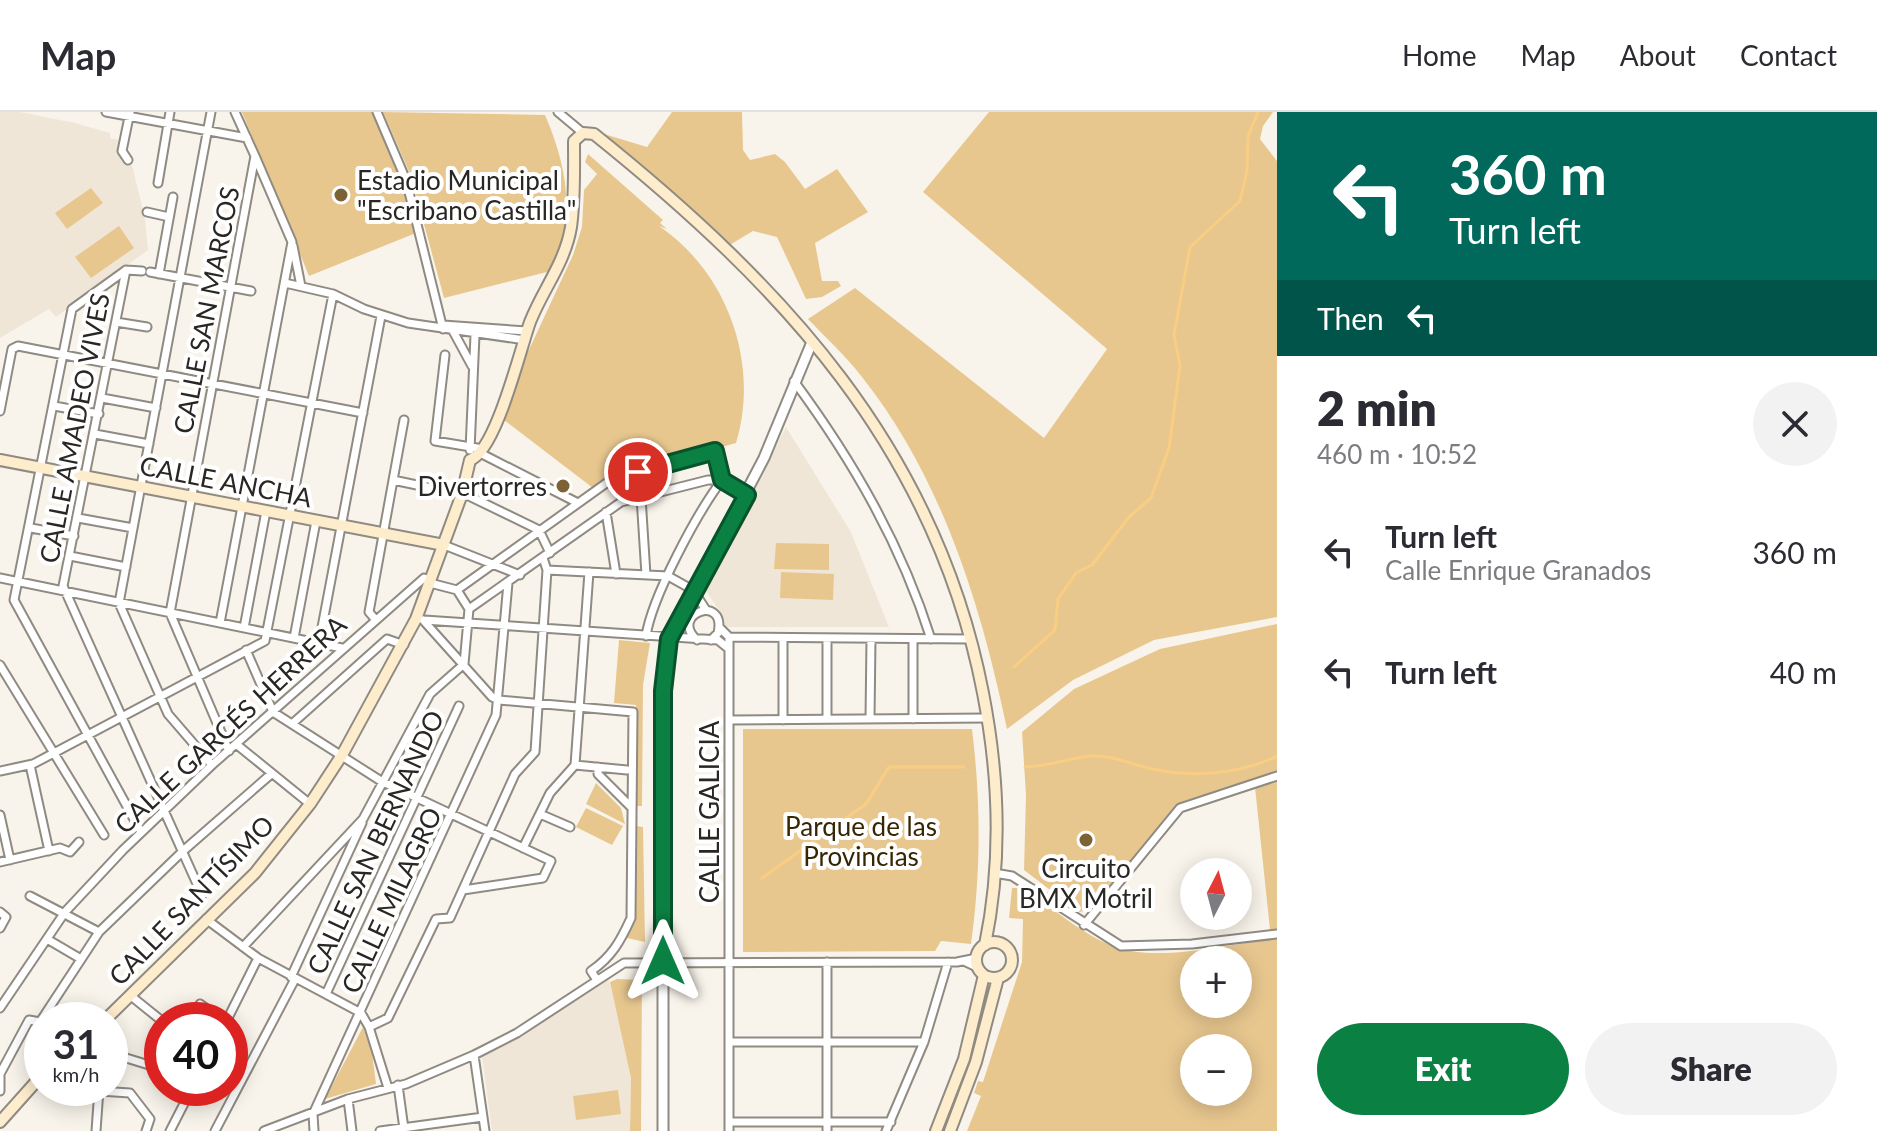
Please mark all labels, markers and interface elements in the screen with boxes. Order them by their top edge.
text: Map [40,32,116,78]
text: Home [1402,38,1477,72]
text: Map [1521,38,1576,72]
text: About [1620,38,1696,72]
text: Contact [1740,38,1837,72]
text: 360 m [1449,140,1607,207]
icon: left [1317,144,1421,248]
place label: Estadio Municipal "Escribano Castilla" [357,164,576,226]
street label: CALLE SAN MARCOS [166,184,246,436]
marker: Estadio Municipal "Escribano Castilla" [332,186,350,204]
text: Turn left [1449,208,1581,252]
street label: CALLE AMADEO VIVES [32,290,116,566]
icon: left [1400,296,1444,340]
text: Then [1317,300,1384,336]
text: 2 min [1317,379,1437,436]
button: close [1753,382,1837,466]
pin [604,438,672,506]
text: 460 m · 10:52 [1317,438,1477,470]
street label: CALLE ANCHA [137,449,315,513]
icon: arrive [616,450,660,494]
place label: Divertorres [418,470,547,502]
marker: Divertorres [554,477,572,495]
text: Turn left [1385,518,1497,554]
icon: left [1317,530,1361,574]
text: 360 m [1752,534,1837,570]
text: Calle Enrique Granados [1385,554,1651,586]
street label: CALLE GARCÉS HERRERA [107,608,353,840]
icon: left [1317,650,1361,694]
text: Turn left [1385,654,1497,690]
text: 40 m [1770,654,1837,690]
street label: CALLE SAN BERNANDO [300,705,450,979]
street label: CALLE GALICIA [693,720,725,903]
street label: CALLE MILAGRO [334,802,448,998]
street label: CALLE SANTÍSIMO [102,808,280,992]
park label: Parque de las Provincias [785,810,937,872]
marker: Circuito BMX Motril [1077,831,1095,849]
place label: Circuito BMX Motril [1019,852,1153,914]
north arrow [1180,858,1252,930]
map controls [1180,858,1252,1106]
position arrow [621,919,705,1003]
button: + [1180,946,1252,1018]
speed limit sign: 40 [144,1002,248,1106]
text: 31 [53,1020,99,1068]
button: Exit [1317,1023,1569,1115]
button: Share [1585,1023,1837,1115]
button: − [1180,1034,1252,1106]
text: km/h [53,1062,99,1086]

